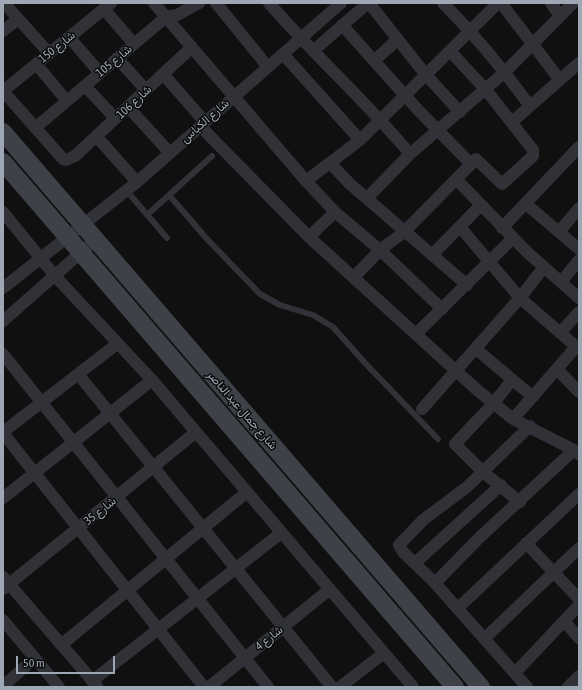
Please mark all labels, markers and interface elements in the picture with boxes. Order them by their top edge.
street label: شارع 150 [36,28,78,66]
street label: شارع 105 [93,42,135,80]
street label: شارع 106 [113,82,155,122]
street label: شارع الكباس [178,96,232,146]
street label: شارع جمال عبد الناصر [204,368,280,452]
street label: شارع 35 [81,494,119,528]
street label: شارع 4 [252,623,286,653]
scale bar [18,648,117,674]
text: 50 m [23,656,45,670]

